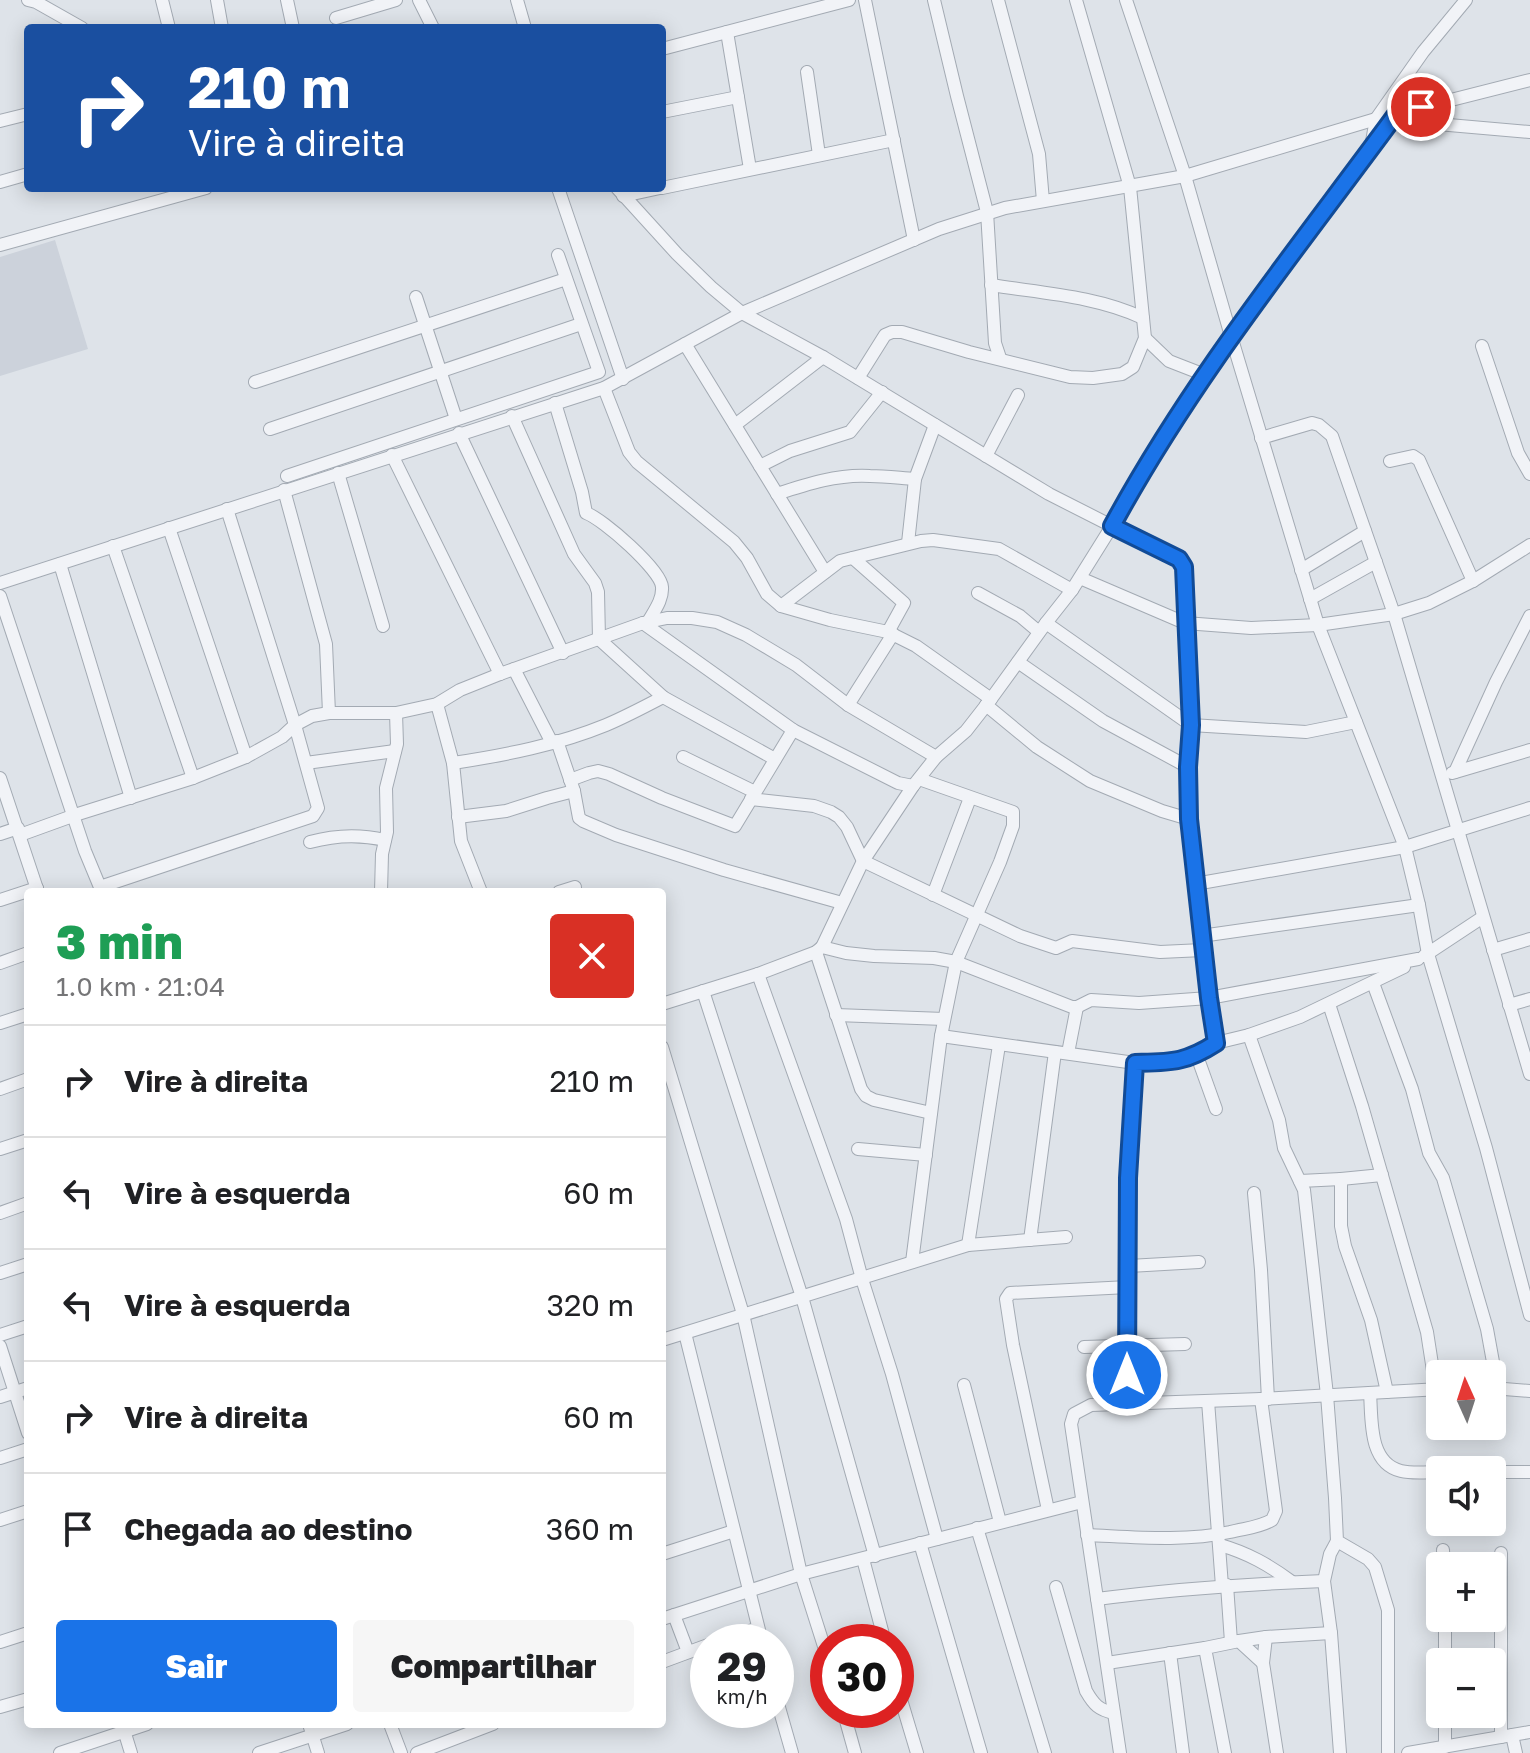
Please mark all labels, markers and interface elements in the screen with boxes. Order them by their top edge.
text: 210 m [188,53,350,120]
icon: right [56,56,160,160]
pin [1387,73,1455,141]
icon: arrive [1399,85,1443,129]
text: Vire à direita [188,121,405,164]
text: 3 min [56,912,183,970]
button: close [550,914,634,998]
text: 1.0 km · 21:04 [56,971,225,1002]
icon: right [56,1059,100,1103]
text: Vire à direita [124,1063,308,1099]
text: 210 m [549,1063,634,1099]
icon: left [56,1171,100,1215]
text: Vire à esquerda [124,1175,350,1211]
text: 60 m [563,1175,634,1211]
icon: left [56,1283,100,1327]
text: Vire à esquerda [124,1287,350,1323]
text: 320 m [546,1287,634,1323]
position arrow [1085,1333,1169,1417]
north arrow [1426,1360,1506,1440]
map controls [1426,1360,1506,1728]
icon: right [56,1395,100,1439]
text: Vire à direita [124,1399,308,1435]
text: 60 m [563,1399,634,1435]
button: sound [1426,1456,1506,1536]
icon: arrive [56,1507,100,1551]
text: Chegada ao destino [124,1511,412,1547]
text: 360 m [546,1511,634,1547]
button: + [1426,1552,1506,1632]
button: Sair [56,1620,337,1712]
button: Compartilhar [353,1620,634,1712]
speed limit sign: 30 [810,1624,914,1728]
text: 29 [717,1642,767,1690]
button: − [1426,1648,1506,1728]
text: km/h [717,1684,767,1708]

